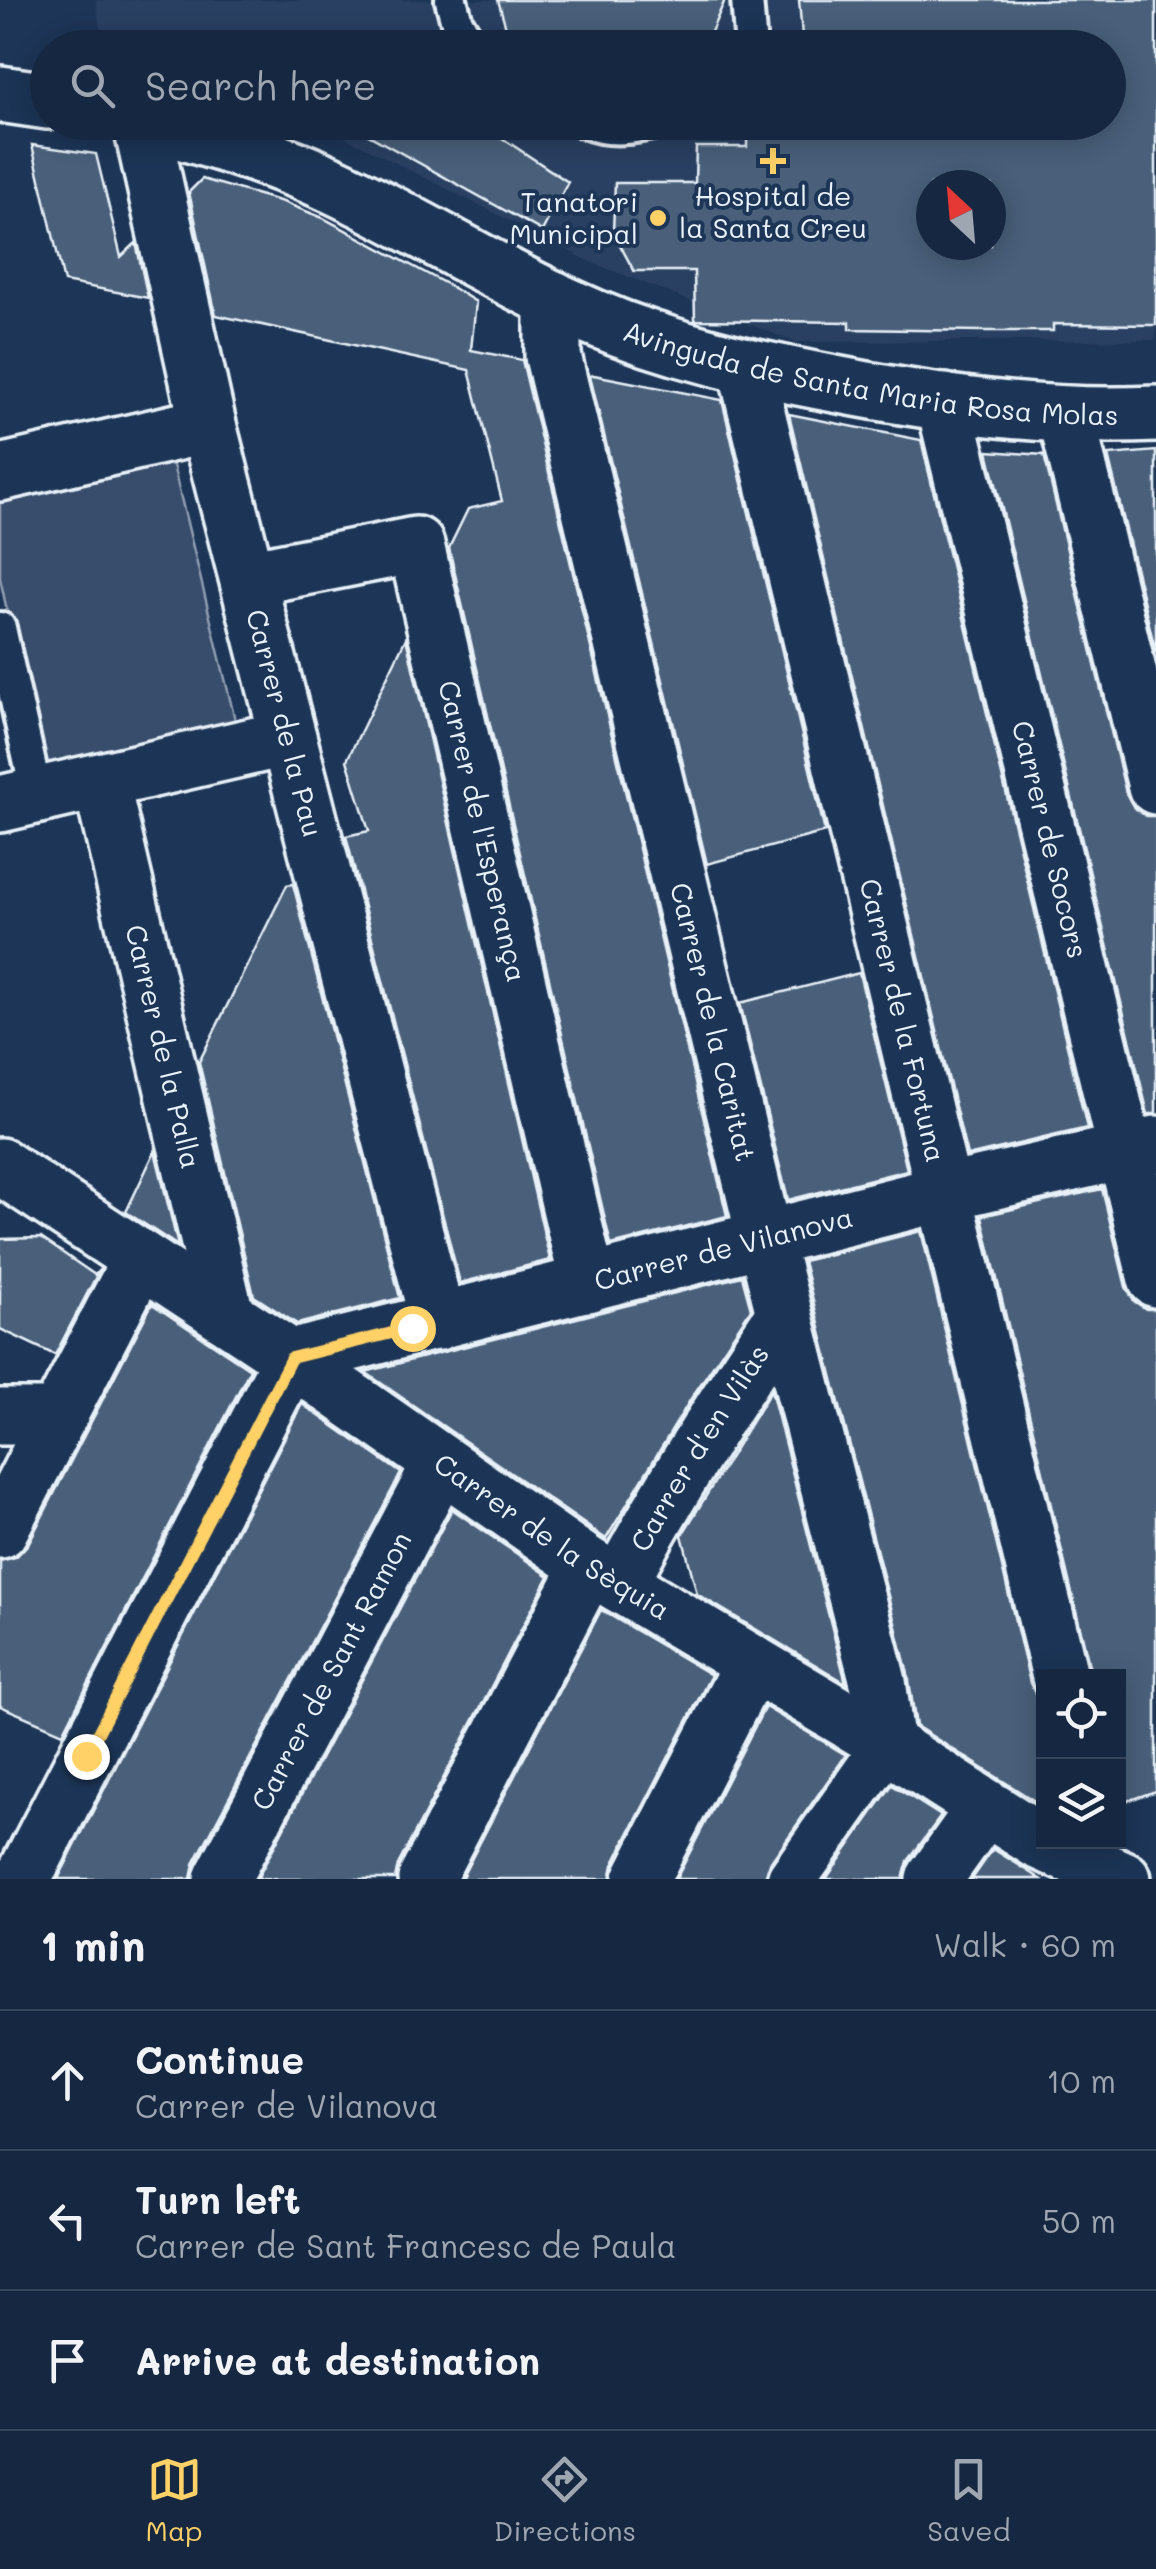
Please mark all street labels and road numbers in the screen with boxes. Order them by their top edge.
street label: Avinguda de Santa Maria Rosa Molas [619,312,1118,432]
street label: Carrer de la Pau [239,605,332,840]
street label: Carrer de l'Esperança [431,677,536,985]
street label: Carrer de Socors [1005,717,1097,962]
street label: Carrer de la Fortuna [852,875,955,1166]
street label: Carrer de la Caritat [663,879,765,1165]
street label: Carrer de la Palla [118,921,210,1172]
street label: Carrer de Vilanova [590,1198,856,1298]
street label: Carrer d'en Vilàs [621,1337,776,1557]
street label: Carrer de la Sèquia [428,1445,677,1627]
street label: Carrer de Sant Ramon [242,1525,419,1816]

